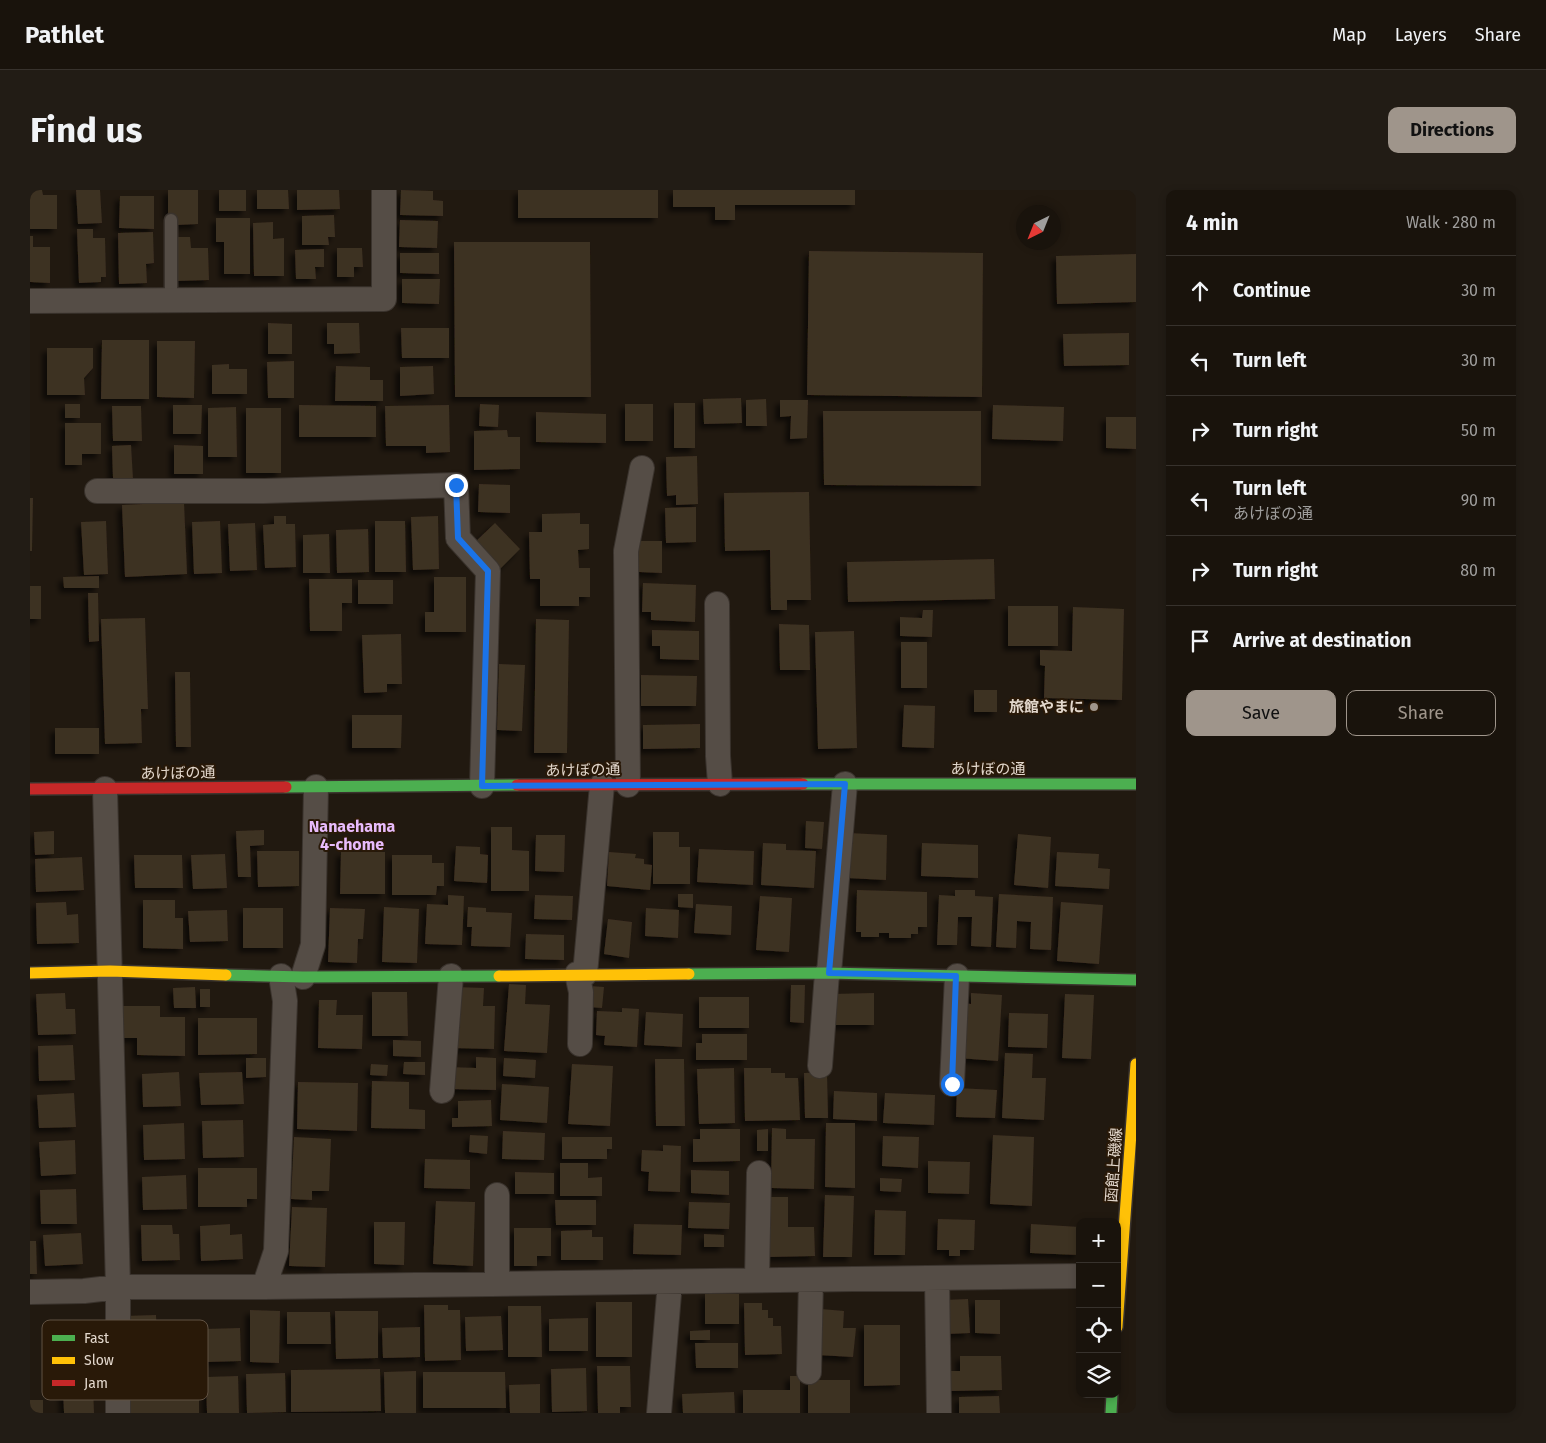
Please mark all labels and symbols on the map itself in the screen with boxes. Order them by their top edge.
north arrow [1016,205,1061,250]
route end [445,474,468,497]
place label: 旅館やまに [1009,698,1084,716]
marker: 旅館やまに [1088,701,1100,713]
street label: あけぼの通 [545,760,621,780]
street label: あけぼの通 [950,760,1026,778]
street label: あけぼの通 [140,763,216,783]
district label: Nanaehama 4-chome [309,817,395,854]
route start [941,1073,964,1096]
street label: 函館上磯線 [1102,1127,1126,1203]
legend [42,1320,208,1400]
text: Fast [84,1330,110,1347]
text: Slow [84,1352,114,1369]
text: Jam [84,1375,108,1392]

